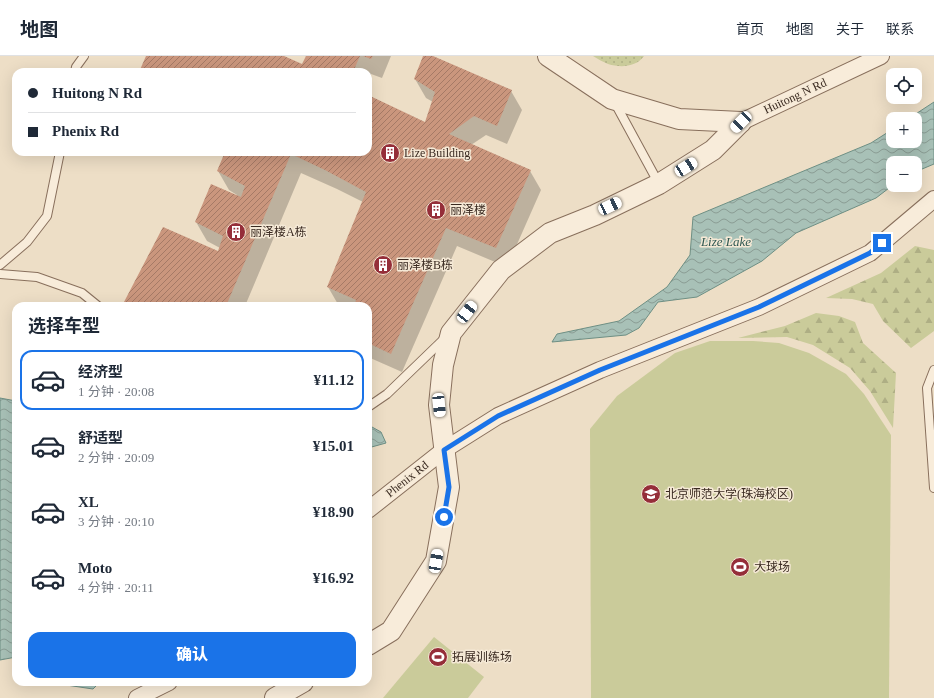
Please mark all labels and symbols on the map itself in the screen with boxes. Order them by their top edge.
street label: Huitong N Rd [761,75,829,117]
car [728,109,754,135]
building icon: Lize Building [379,142,401,164]
place label: Lize Building [404,146,470,160]
car [673,156,699,178]
car [597,195,623,217]
building icon: 丽泽楼 [425,199,447,221]
place label: 丽泽楼 [450,203,486,217]
building icon: 丽泽楼A栋 [225,221,247,243]
place label: 丽泽楼A栋 [250,225,307,239]
water label: Lize Lake [700,234,751,249]
route end [873,234,891,252]
building icon: 丽泽楼B栋 [372,254,394,276]
place label: 丽泽楼B栋 [397,258,453,272]
car [455,299,479,325]
car [432,392,446,418]
street label: Phenix Rd [383,458,431,500]
school or university icon: 北京师范大学(珠海校区) [640,483,662,505]
place label: 北京师范大学(珠海校区) [665,487,793,501]
route start [435,508,453,526]
car [428,548,444,574]
sports icon: 大球场 [729,556,751,578]
place label: 大球场 [754,560,790,574]
sports icon: 拓展训练场 [427,646,449,668]
place label: 拓展训练场 [452,650,512,664]

